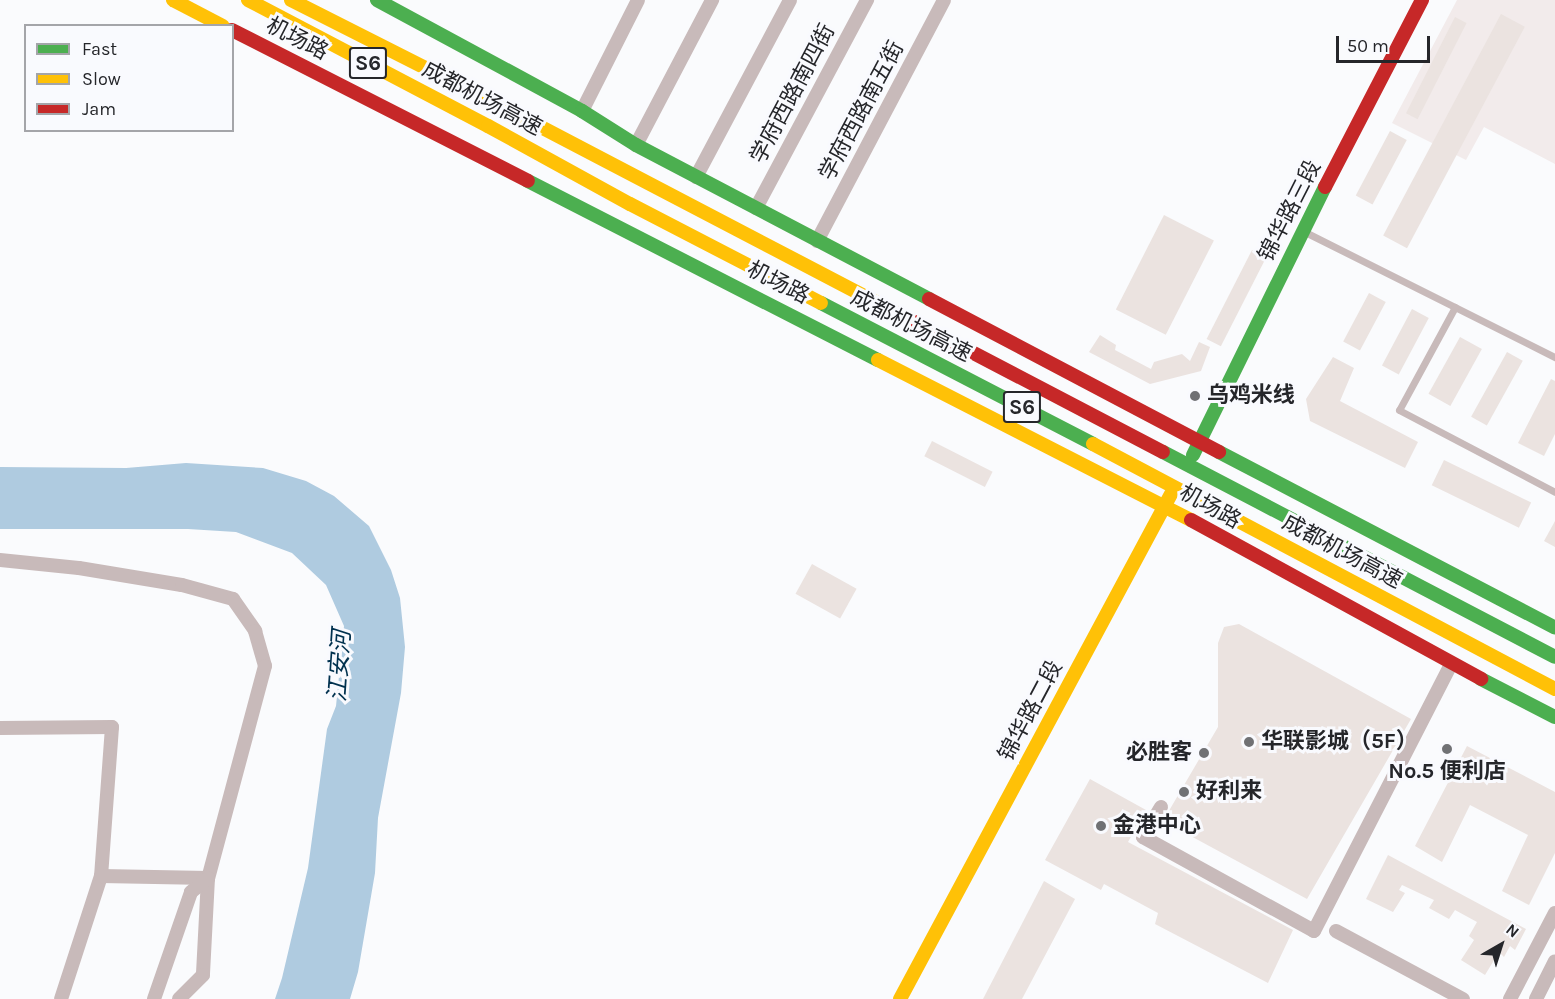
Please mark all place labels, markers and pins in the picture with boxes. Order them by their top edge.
place label: 乌鸡米线 [1207,383,1295,409]
marker: 乌鸡米线 [1188,389,1202,403]
place label: 华联影城（5F） [1261,729,1418,755]
marker: 华联影城（5F） [1242,735,1256,749]
place label: 必胜客 [1126,740,1192,766]
marker: No.5 便利店 [1440,742,1454,756]
marker: 必胜客 [1197,746,1211,760]
place label: No.5 便利店 [1388,759,1506,785]
place label: 好利来 [1196,779,1262,805]
marker: 好利来 [1177,785,1191,799]
place label: 金港中心 [1113,813,1201,839]
marker: 金港中心 [1094,819,1108,833]

